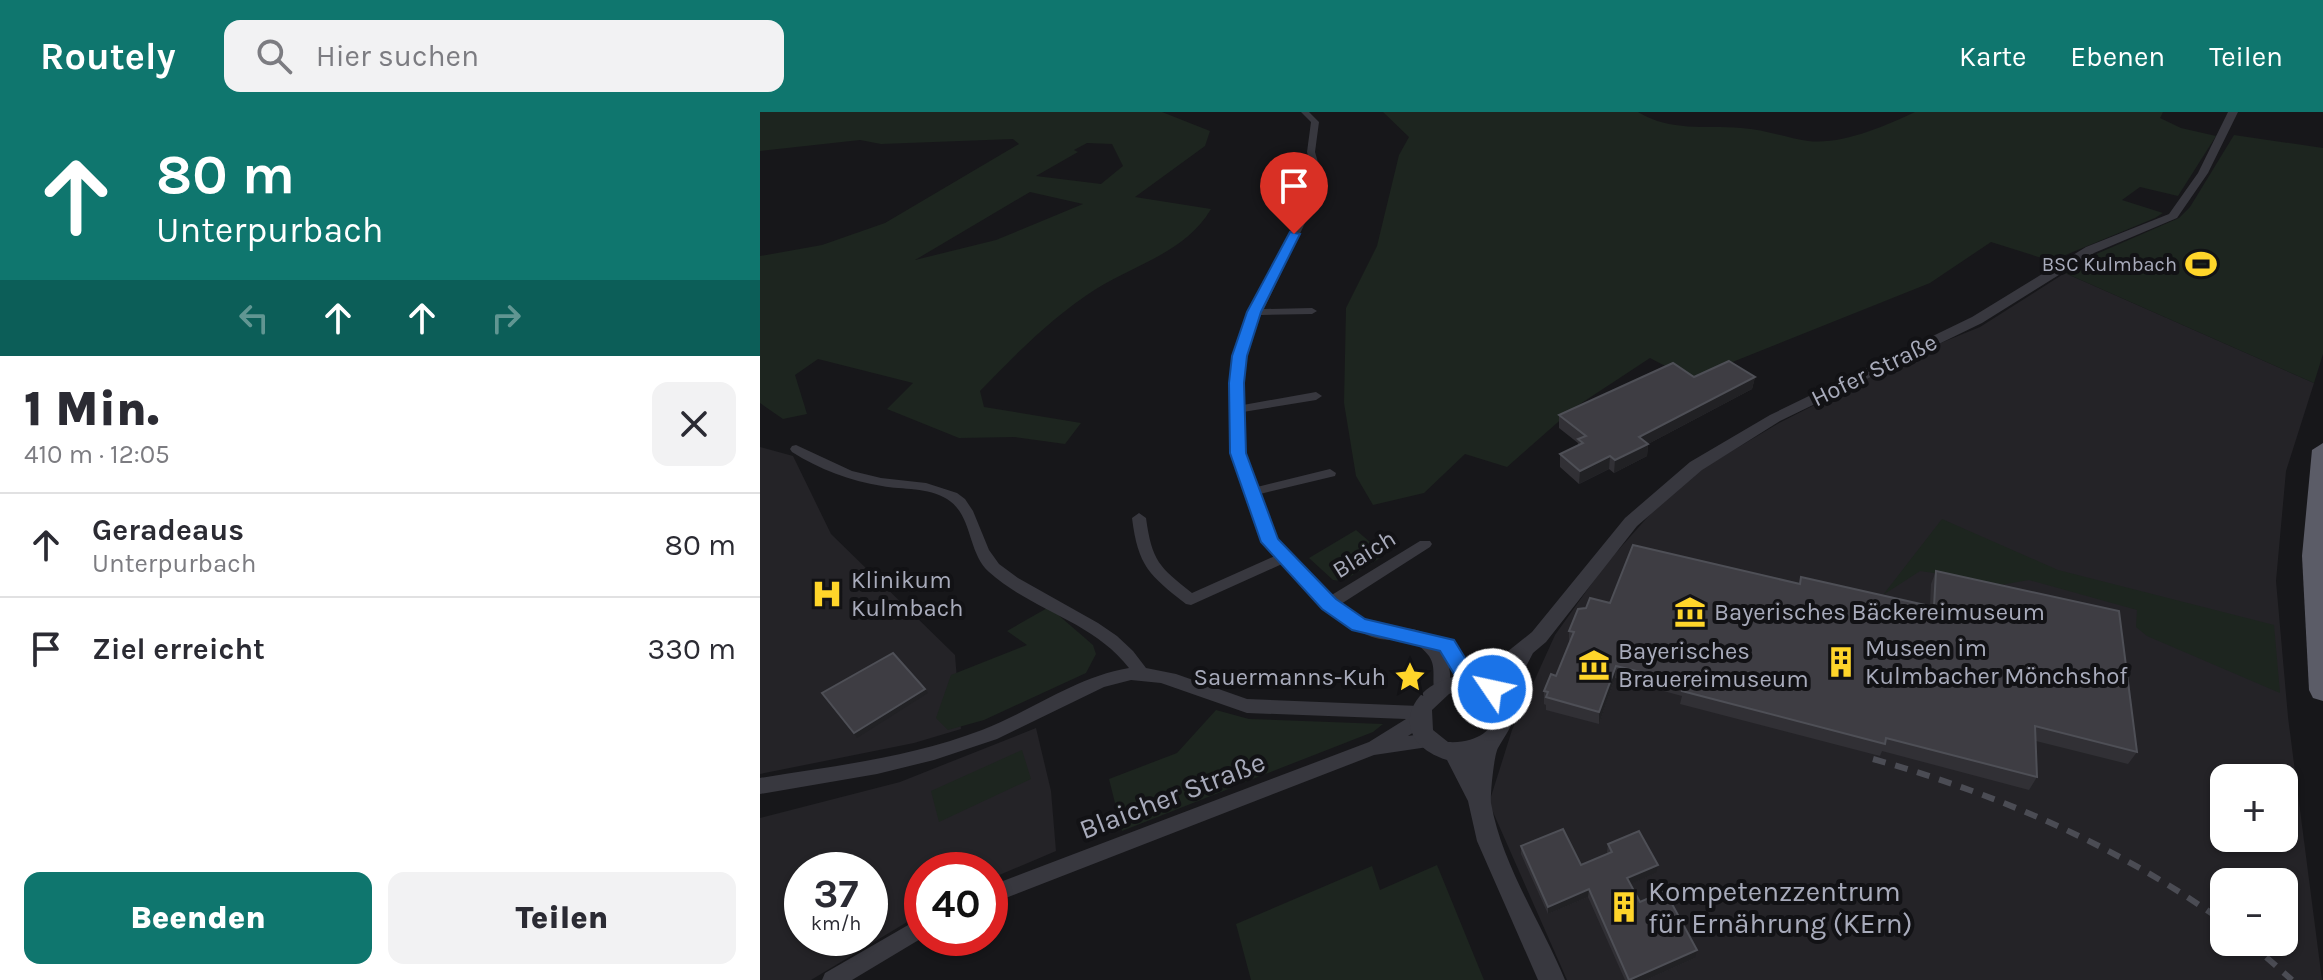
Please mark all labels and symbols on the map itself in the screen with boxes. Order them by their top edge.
pin [1260,152,1328,234]
sports icon: BSC Kulmbach [2184,247,2218,281]
place label: BSC Kulmbach [2042,253,2177,276]
street label: Hofer Straße [1806,327,1942,413]
street label: Blaich [1327,524,1401,584]
place label: Klinikum Kulmbach [851,566,964,622]
hospital icon: Klinikum Kulmbach [810,577,844,611]
museum icon: Bayerisches Bäckereimuseum [1673,595,1707,629]
place label: Bayerisches Bäckereimuseum [1714,598,2045,626]
place label: Museen im Kulmbacher Mönchshof [1865,634,2128,690]
place label: Bayerisches Brauereimuseum [1618,637,1809,693]
building icon: Museen im Kulmbacher Mönchshof [1824,645,1858,679]
position arrow [1450,647,1534,731]
museum icon: Bayerisches Brauereimuseum [1577,648,1611,682]
place icon: Sauermanns-Kuh [1393,660,1427,694]
place label: Sauermanns-Kuh [1194,663,1386,691]
street label: Blaicher Straße [1075,745,1270,846]
speed limit sign: 40 [904,852,1008,956]
place label: Kompetenzzentrum für Ernährung (KErn) [1648,875,1913,940]
building icon: Kompetenzzentrum für Ernährung (KErn) [1607,890,1641,924]

